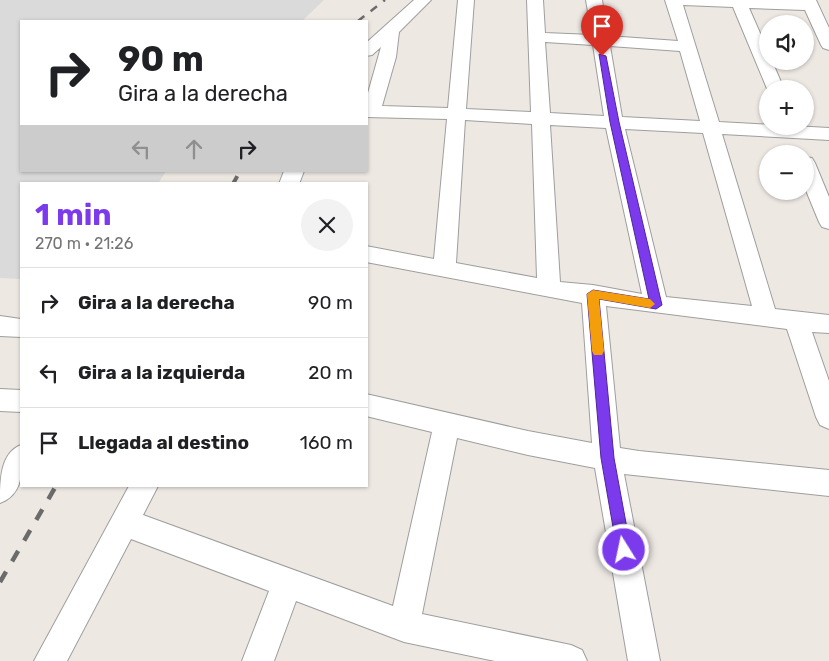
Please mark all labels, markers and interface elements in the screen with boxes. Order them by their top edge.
pin [581,5,623,56]
icon: arrive [588,12,616,40]
map controls [759,15,814,200]
button: sound [759,15,814,70]
text: 90 m [118,38,204,80]
icon: right [35,40,100,105]
text: Gira a la derecha [118,80,288,107]
button: + [759,80,814,135]
icon: left [127,135,155,163]
icon: ahead [180,135,208,163]
icon: right [233,135,261,163]
button: − [759,145,814,200]
text: 1 min [35,197,112,233]
button: close [301,199,353,251]
text: 270 m · 21:26 [35,234,133,253]
icon: right [35,289,63,317]
text: Gira a la derecha [78,291,235,314]
text: 90 m [308,291,353,314]
icon: left [35,359,63,387]
text: Gira a la izquierda [78,361,245,384]
text: 20 m [308,361,353,384]
icon: arrive [35,429,63,457]
text: Llegada al destino [78,431,249,454]
text: 160 m [300,431,353,454]
position arrow [597,523,649,575]

